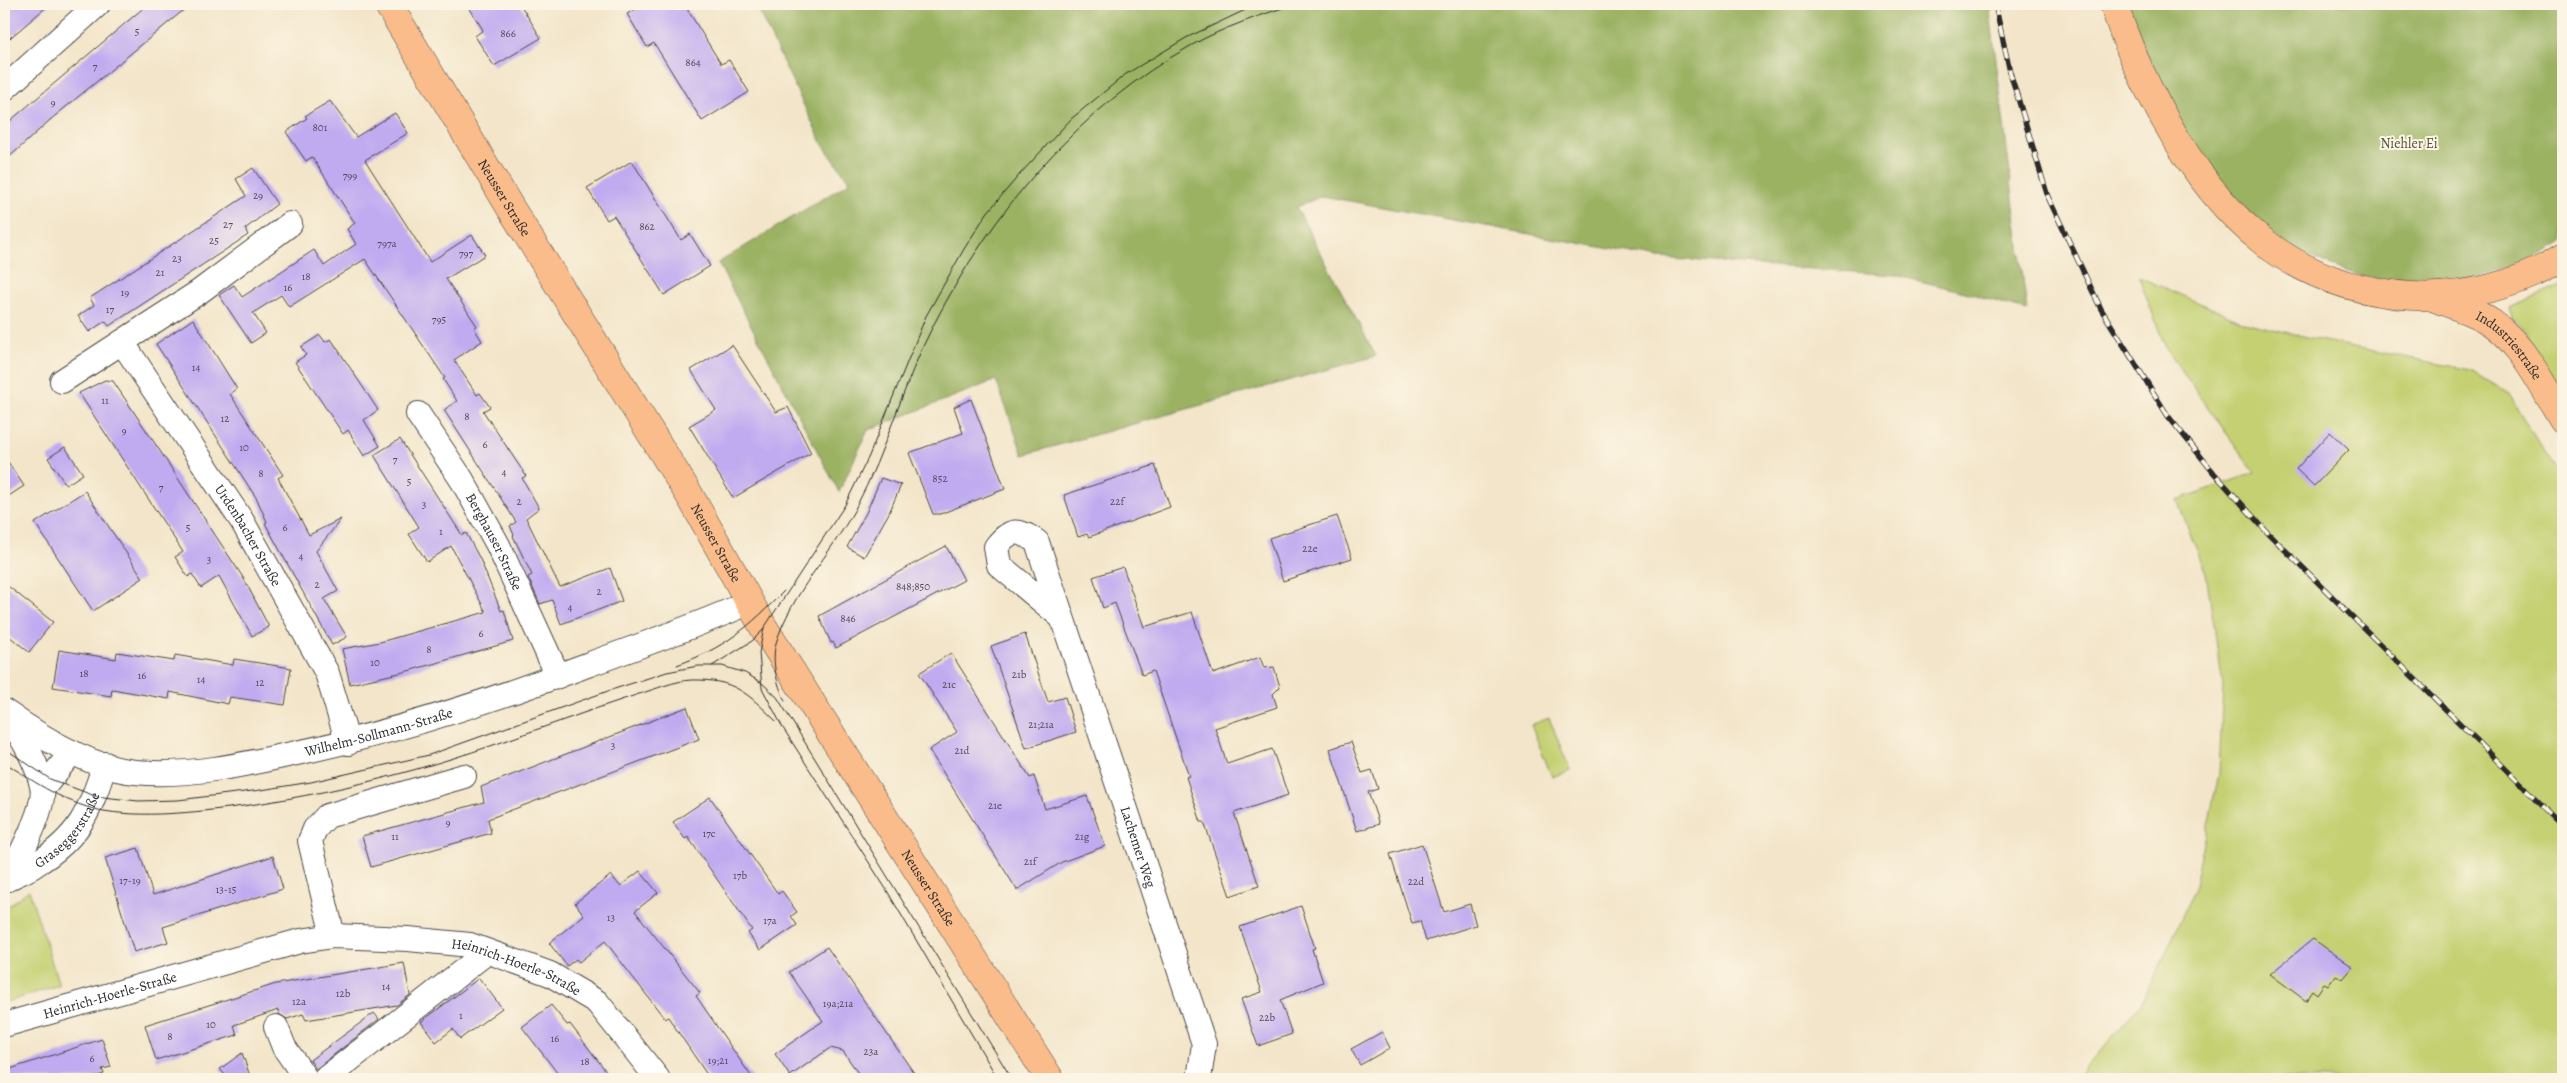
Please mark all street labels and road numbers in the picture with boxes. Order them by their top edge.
street label: Neusser Straße [473,155,535,240]
street label: Industriestraße [2472,306,2546,383]
street label: Urdenbacher Straße [210,481,286,590]
street label: Berghauser Straße [461,490,527,594]
street label: Neusser Straße [686,500,746,586]
street label: Wilhelm-Sollmann-Straße [302,703,455,761]
street label: Graseggerstraße [31,790,104,873]
street label: Lachemer Weg [1116,804,1160,890]
street label: Neusser Straße [897,846,960,930]
street label: Heinrich-Hoerle-Straße [451,934,584,1000]
street label: Heinrich-Hoerle-Straße [41,967,179,1023]

